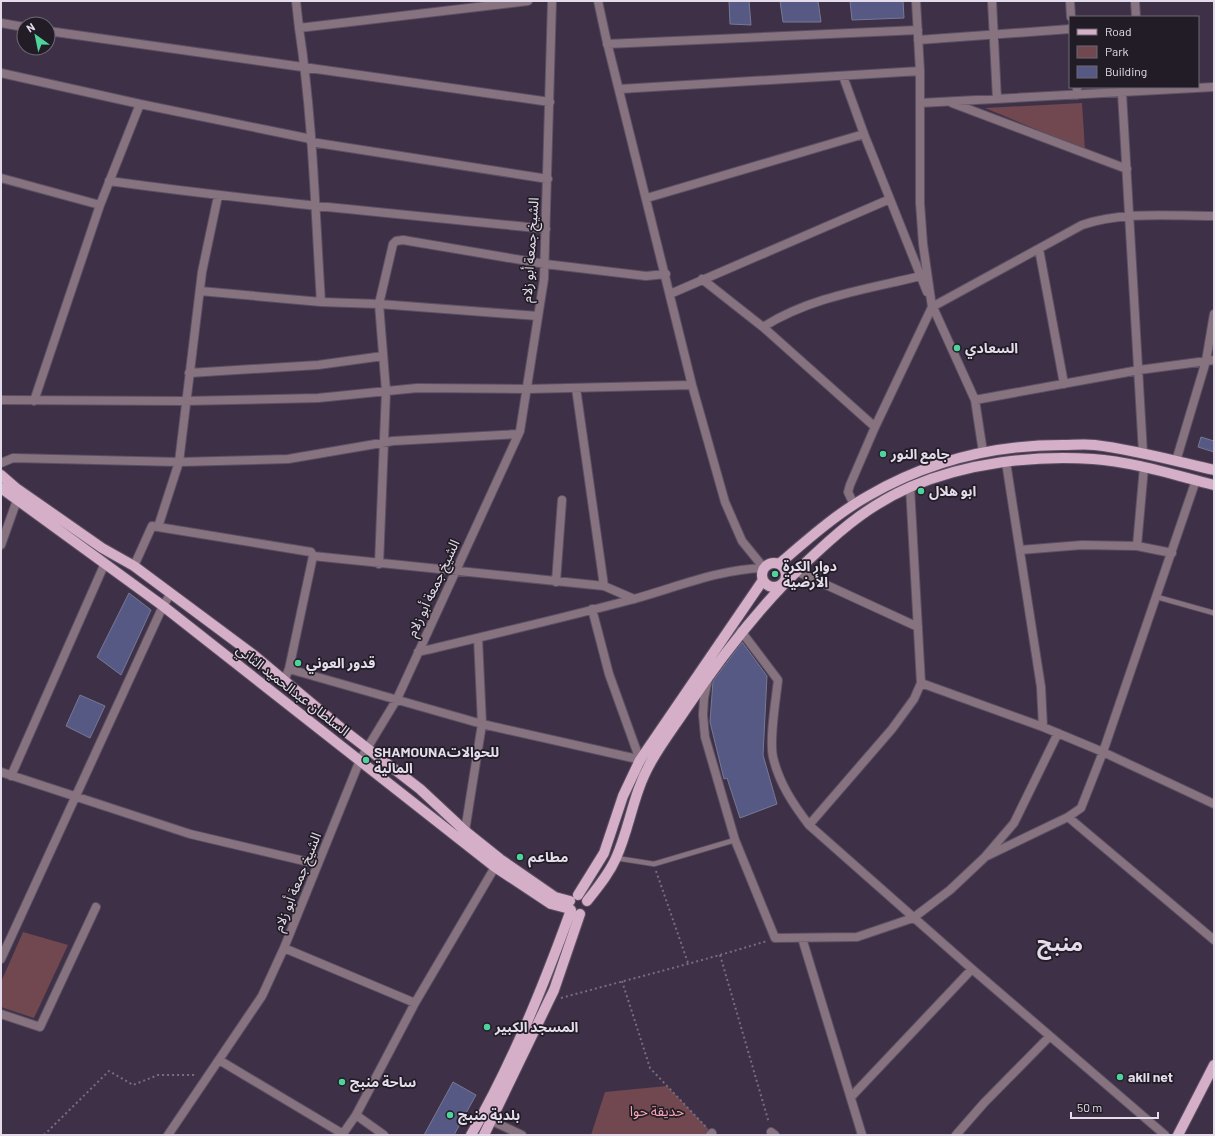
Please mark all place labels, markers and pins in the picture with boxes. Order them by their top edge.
place label: السعادي [965,339,1018,359]
marker: السعادي [952,343,962,353]
place label: جامع النور [890,445,950,464]
marker: جامع النور [878,449,888,459]
place label: ابو هلال [929,482,976,500]
marker: ابو هلال [916,486,926,496]
place label: دوار الكرة الأرضية [783,557,837,591]
marker: دوار الكرة الأرضية [770,569,780,579]
place label: قدور العوني [306,654,375,674]
marker: قدور العوني [293,658,303,668]
place label: SHAMOUNAللحوالات المالية [374,743,499,776]
marker: SHAMOUNAللحوالات المالية [361,755,371,765]
place label: مطاعم [528,848,568,868]
marker: مطاعم [515,852,525,862]
place label: المسجد الكبير [494,1018,579,1036]
marker: المسجد الكبير [482,1022,492,1032]
place label: akil net [1128,1068,1173,1085]
marker: akil net [1115,1072,1125,1082]
place label: ساحة منبج [350,1073,416,1092]
marker: ساحة منبج [337,1077,347,1087]
place label: بلدية منبج [458,1106,520,1125]
marker: بلدية منبج [445,1110,455,1120]

